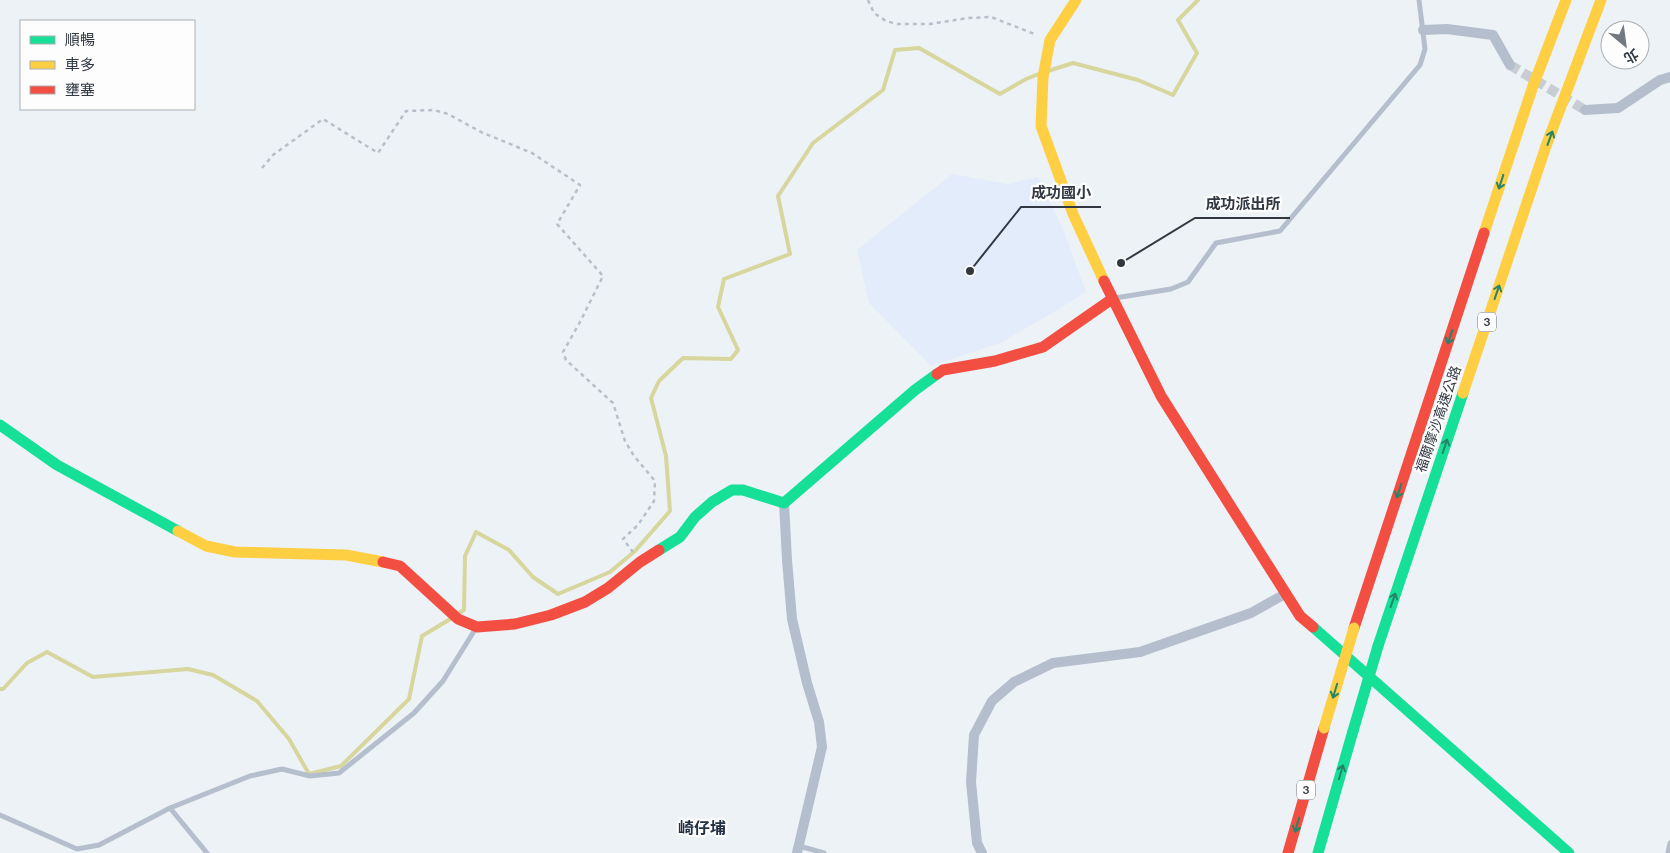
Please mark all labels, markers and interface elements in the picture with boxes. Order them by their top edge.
legend [20,20,195,110]
north arrow [1600,20,1650,70]
text: 順暢 [65,30,95,48]
text: 北 [1621,46,1642,68]
text: 車多 [65,55,95,73]
text: 壅塞 [65,80,95,98]
one-way arrow [1546,131,1555,146]
one-way arrow [1495,174,1505,190]
callout: 成功國小 [1021,177,1101,207]
text: 成功國小 [1031,183,1092,201]
callout: 成功派出所 [1195,188,1290,218]
text: 成功派出所 [1205,194,1281,212]
one-way arrow [1493,284,1503,300]
road number: 3 [1478,313,1496,332]
one-way arrow [1445,328,1454,344]
street label: 福爾摩沙高速公路 [1411,363,1464,475]
one-way arrow [1441,438,1451,454]
one-way arrow [1394,483,1403,498]
one-way arrow [1389,592,1399,608]
one-way arrow [1330,683,1340,699]
one-way arrow [1337,765,1346,781]
road number: 3 [1297,780,1315,800]
one-way arrow [1291,817,1301,833]
district label: 崎仔埔 [678,818,726,837]

